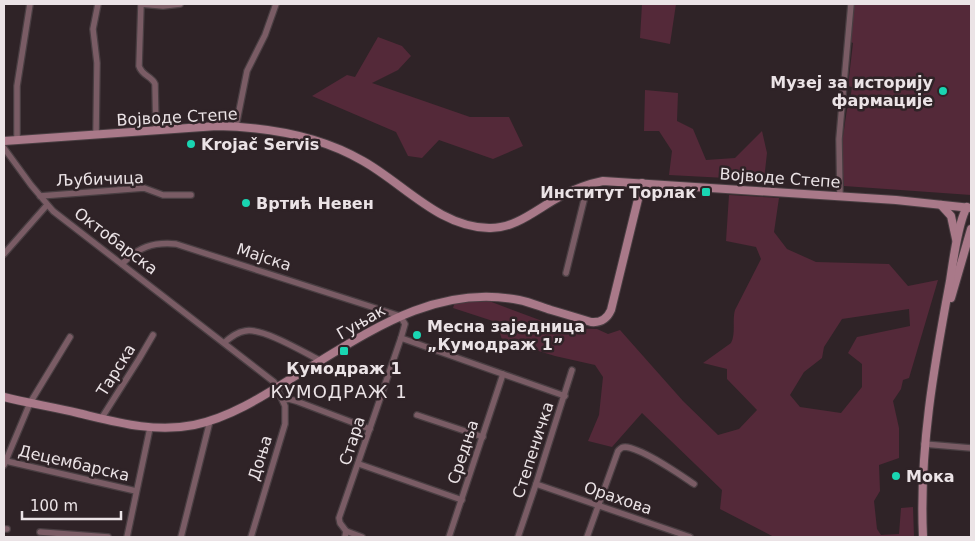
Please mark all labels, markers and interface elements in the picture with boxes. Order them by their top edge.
place label: Музеј за историју фармације [770,73,934,110]
marker: Музеј за историју фармације [937,85,949,97]
street label: Војводе Степе [116,104,238,130]
place label: Krojač Servis [201,135,319,154]
marker: Krojač Servis [185,138,197,150]
street label: Војводе Степе [719,164,841,192]
street label: Љубичица [56,168,144,190]
place label: Институт Торлак [540,183,696,202]
marker: Институт Торлак [700,186,712,198]
place label: Вртић Невен [256,194,374,213]
marker: Вртић Невен [240,197,252,209]
street label: Октобарска [71,203,161,279]
street label: Мајска [234,239,294,275]
street label: Гуњак [333,300,389,343]
place label: Месна заједница „Кумодраж 1” [427,317,585,354]
marker: Месна заједница „Кумодраж 1” [411,329,423,341]
street label: Тарска [92,340,139,400]
marker: Кумодраж 1 [338,345,350,357]
place label: Кумодраж 1 [286,359,402,378]
district label: КУМОДРАЖ 1 [270,381,408,402]
street label: Степеничка [508,399,558,501]
street label: Стара [335,414,369,468]
street label: Средња [444,417,482,487]
street label: Доња [244,433,276,483]
street label: Децембарска [17,441,131,485]
place label: Мока [906,467,955,486]
marker: Мока [890,470,902,482]
street label: Орахова [581,477,655,519]
scale bar [22,488,121,520]
text: 100 m [30,497,78,515]

